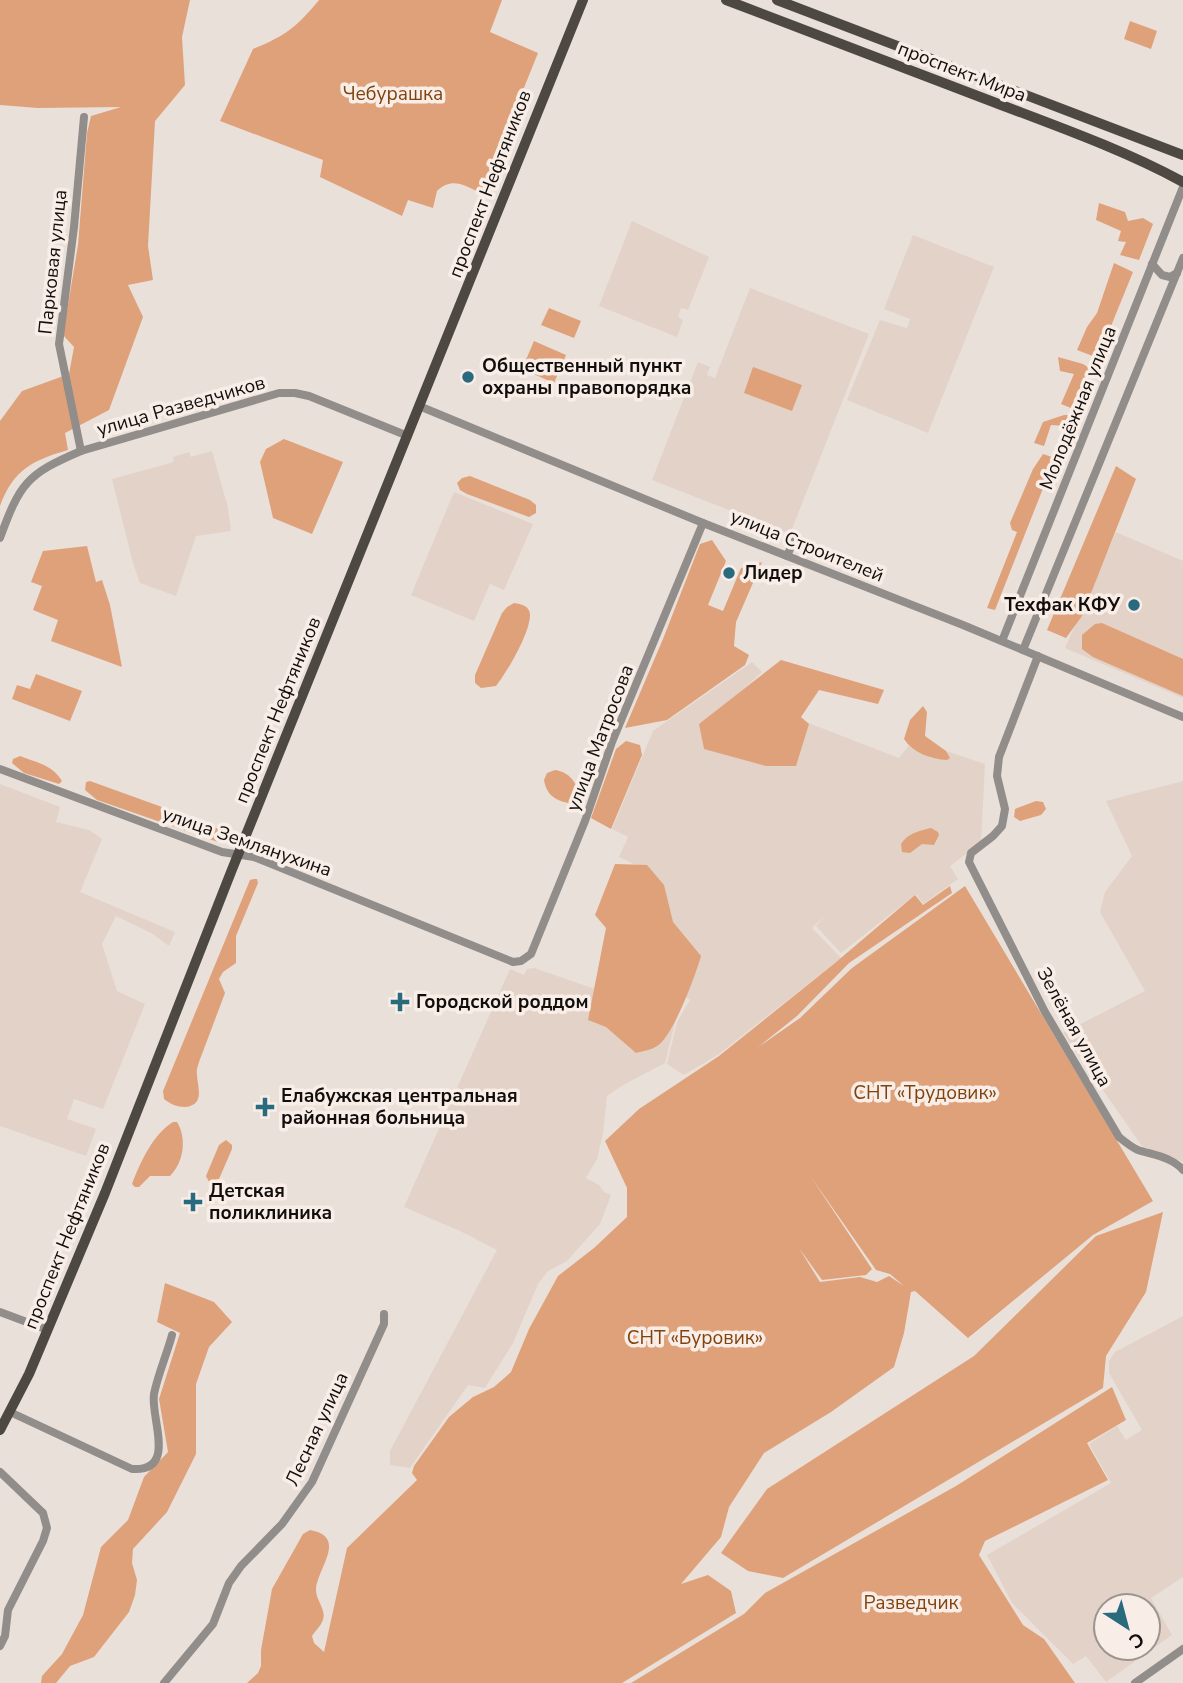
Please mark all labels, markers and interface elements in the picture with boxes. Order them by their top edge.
street label: проспект Мира [894,36,1030,108]
park label: Чебурашка [343,81,443,107]
street label: проспект Нефтяников [442,87,538,281]
street label: Парковая улица [32,188,74,336]
street label: Молодёжная улица [1033,322,1123,494]
place label: Общественный пункт охраны правопорядка [482,353,691,401]
marker: Общественный пункт охраны правопорядка [460,369,476,385]
street label: улица Разведчиков [94,370,268,442]
street label: улица Строителей [726,503,888,589]
place label: Лидер [743,560,803,586]
marker: Лидер [721,565,737,581]
place label: Техфак КФУ [1004,592,1120,618]
marker: Техфак КФУ [1126,597,1142,613]
street label: проспект Нефтяников [229,613,327,807]
street label: улица Матросова [560,661,640,815]
street label: улица Землянухина [159,801,335,883]
street label: Зелёная улица [1030,962,1118,1092]
place label: Городской роддом [416,989,588,1015]
marker: Городской роддом [390,992,410,1012]
park label: СНТ «Трудовик» [853,1080,997,1106]
place label: Елабужская центральная районная больница [281,1083,518,1131]
marker: Елабужская центральная районная больница [255,1097,275,1117]
street label: проспект Нефтяников [18,1139,116,1333]
place label: Детская поликлиника [209,1178,332,1226]
marker: Детская поликлиника [183,1192,203,1212]
park label: СНТ «Буровик» [627,1325,763,1351]
street label: Лесная улица [279,1368,355,1490]
park label: Разведчик [863,1590,959,1616]
north arrow [1092,1592,1162,1662]
text: С [1123,1626,1149,1654]

